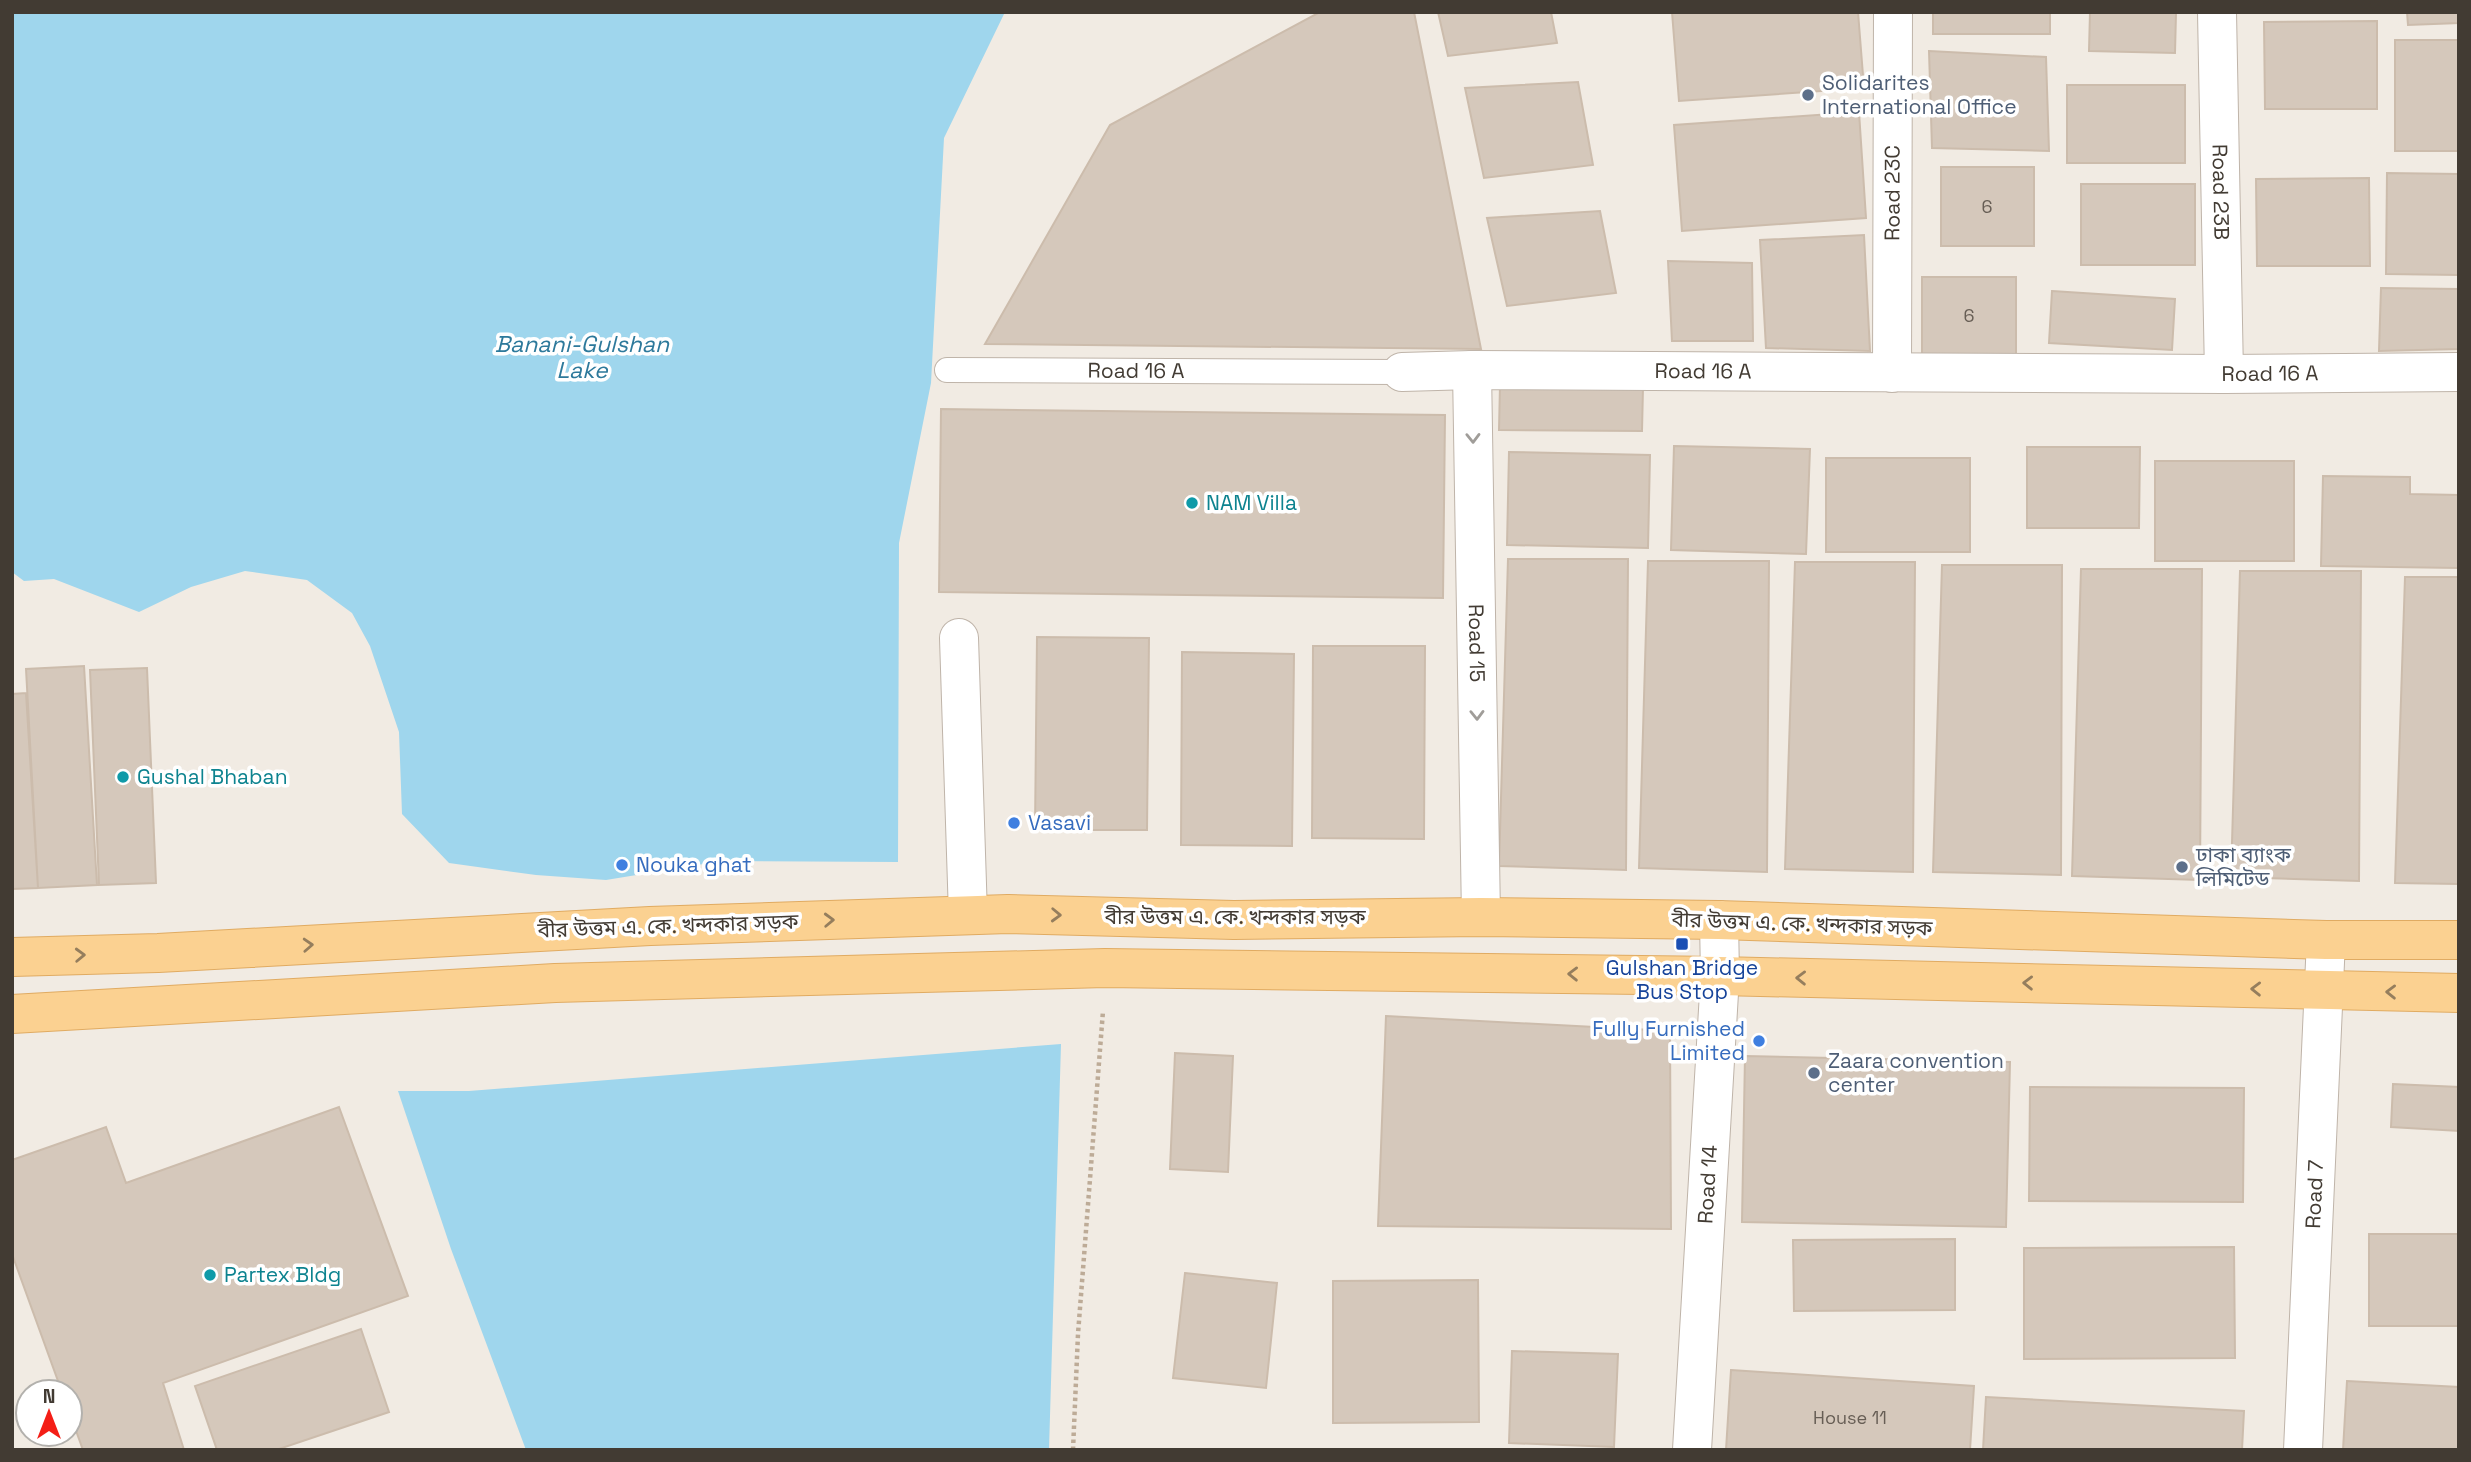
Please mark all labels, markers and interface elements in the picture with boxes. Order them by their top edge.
place label: Solidarites International Office [1822,69,2017,120]
marker: Solidarites International Office [1800,87,1816,103]
street label: Road 23B [2207,144,2235,240]
street label: Road 23C [1878,145,1906,241]
house number: 6 [1981,195,1993,218]
house number: 6 [1963,304,1975,327]
water label: Banani-Gulshan Lake [495,329,670,385]
street label: Road 16 A [1087,357,1185,384]
street label: Road 16 A [1654,357,1752,384]
street label: Road 16 A [2221,359,2319,387]
one-way arrow [1465,434,1481,444]
place label: NAM Villa [1206,489,1297,516]
marker: NAM Villa [1184,495,1200,511]
street label: Road 15 [1463,604,1491,682]
one-way arrow [1469,710,1485,721]
place label: Gushal Bhaban [137,763,288,790]
marker: Gushal Bhaban [115,769,131,785]
place label: Vasavi [1028,809,1091,836]
marker: Vasavi [1006,815,1022,831]
place label: ঢাকা ব্যাংক লিমিটেড [2195,841,2292,892]
place label: Nouka ghat [636,851,752,878]
marker: Nouka ghat [614,857,630,873]
marker: ঢাকা ব্যাংক লিমিটেড [2174,859,2190,875]
street label: বীর উত্তম এ. কে. খন্দকার সড়ক [1103,903,1367,930]
street label: বীর উত্তম এ. কে. খন্দকার সড়ক [1670,905,1934,942]
street label: বীর উত্তম এ. কে. খন্দকার সড়ক [536,907,800,944]
one-way arrow [1051,908,1062,923]
one-way arrow [823,912,834,927]
marker: Gulshan Bridge Bus Stop [1674,936,1690,952]
one-way arrow [302,937,313,952]
one-way arrow [75,948,86,963]
place label: Gulshan Bridge Bus Stop [1606,954,1758,1005]
one-way arrow [1568,966,1578,982]
one-way arrow [1795,970,1806,985]
one-way arrow [2023,976,2034,991]
one-way arrow [2250,982,2261,997]
one-way arrow [2386,984,2396,1000]
place label: Fully Furnished Limited [1592,1015,1745,1066]
marker: Fully Furnished Limited [1751,1033,1767,1049]
place label: Zaara convention center [1828,1047,2004,1098]
marker: Zaara convention center [1806,1065,1822,1081]
street label: Road 14 [1691,1144,1723,1225]
street label: Road 7 [2299,1159,2329,1229]
place label: Partex Bldg [224,1261,341,1288]
marker: Partex Bldg [202,1267,218,1283]
north arrow [14,1378,84,1448]
text: N [43,1384,55,1409]
house number: House 11 [1813,1406,1887,1429]

